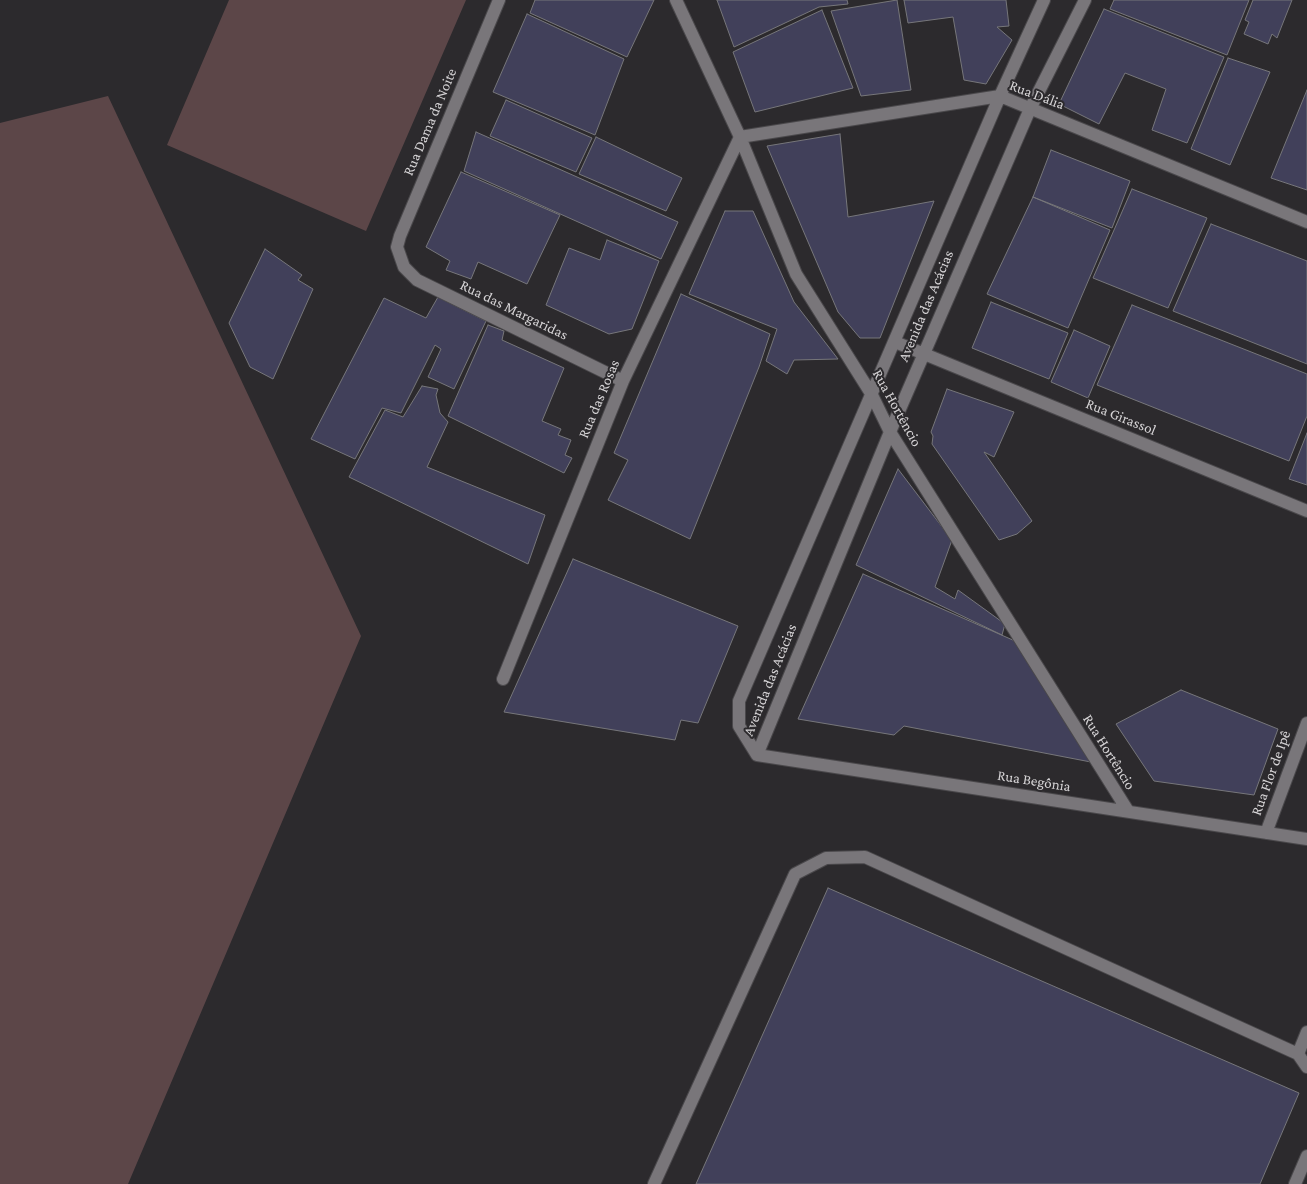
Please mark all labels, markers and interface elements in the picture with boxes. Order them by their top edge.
street label: Rua Dama da Noite [399,66,461,178]
street label: Rua Dália [1007,76,1067,114]
street label: Avenida das Acácias [894,248,958,364]
street label: Rua das Margaridas [457,276,571,344]
street label: Rua das Rosas [574,357,624,441]
street label: Rua Hortêncio [868,366,926,450]
street label: Rua Girassol [1083,395,1159,439]
street label: Avenida das Acácias [739,621,801,739]
street label: Rua Hortêncio [1079,711,1139,793]
street label: Rua Flor de Ipê [1247,728,1295,818]
street label: Rua Begônia [996,766,1072,796]

